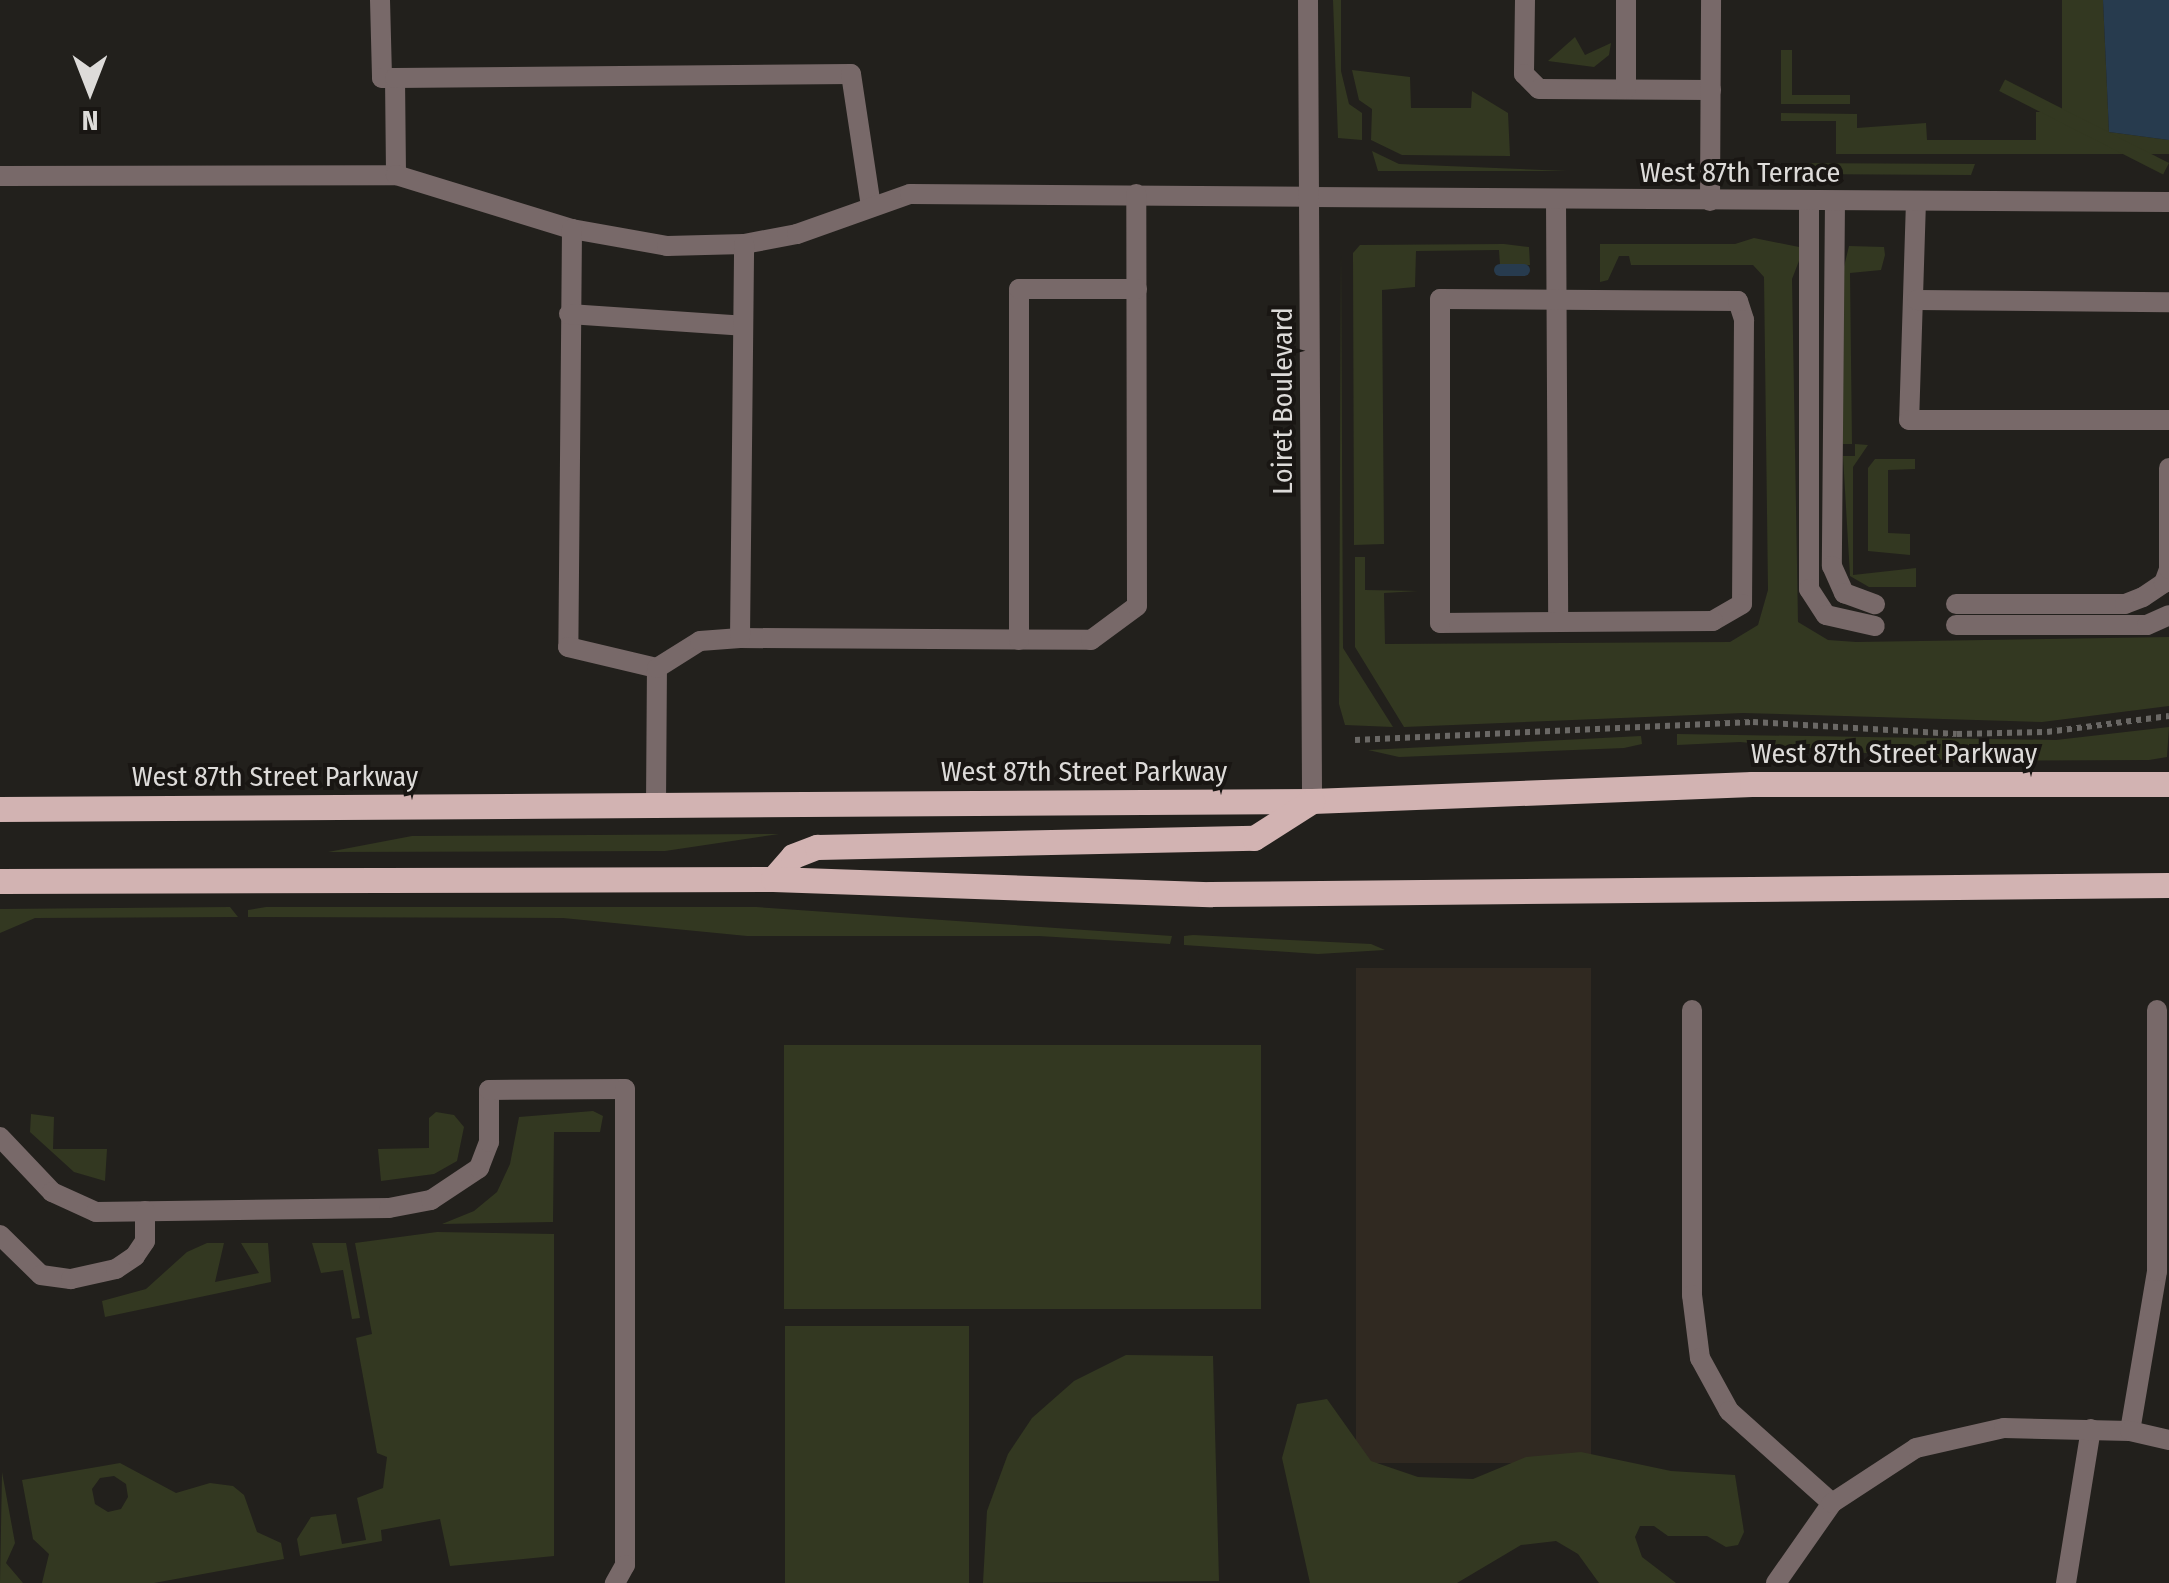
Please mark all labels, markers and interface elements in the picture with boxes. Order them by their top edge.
north arrow [40,40,140,140]
text: N [82,104,98,137]
street label: West 87th Terrace [1640,156,1840,190]
street label: Loiret Boulevard [1266,307,1300,495]
street label: West 87th Street Parkway [1751,737,2037,771]
street label: West 87th Street Parkway [941,755,1227,789]
street label: West 87th Street Parkway [132,760,418,794]

